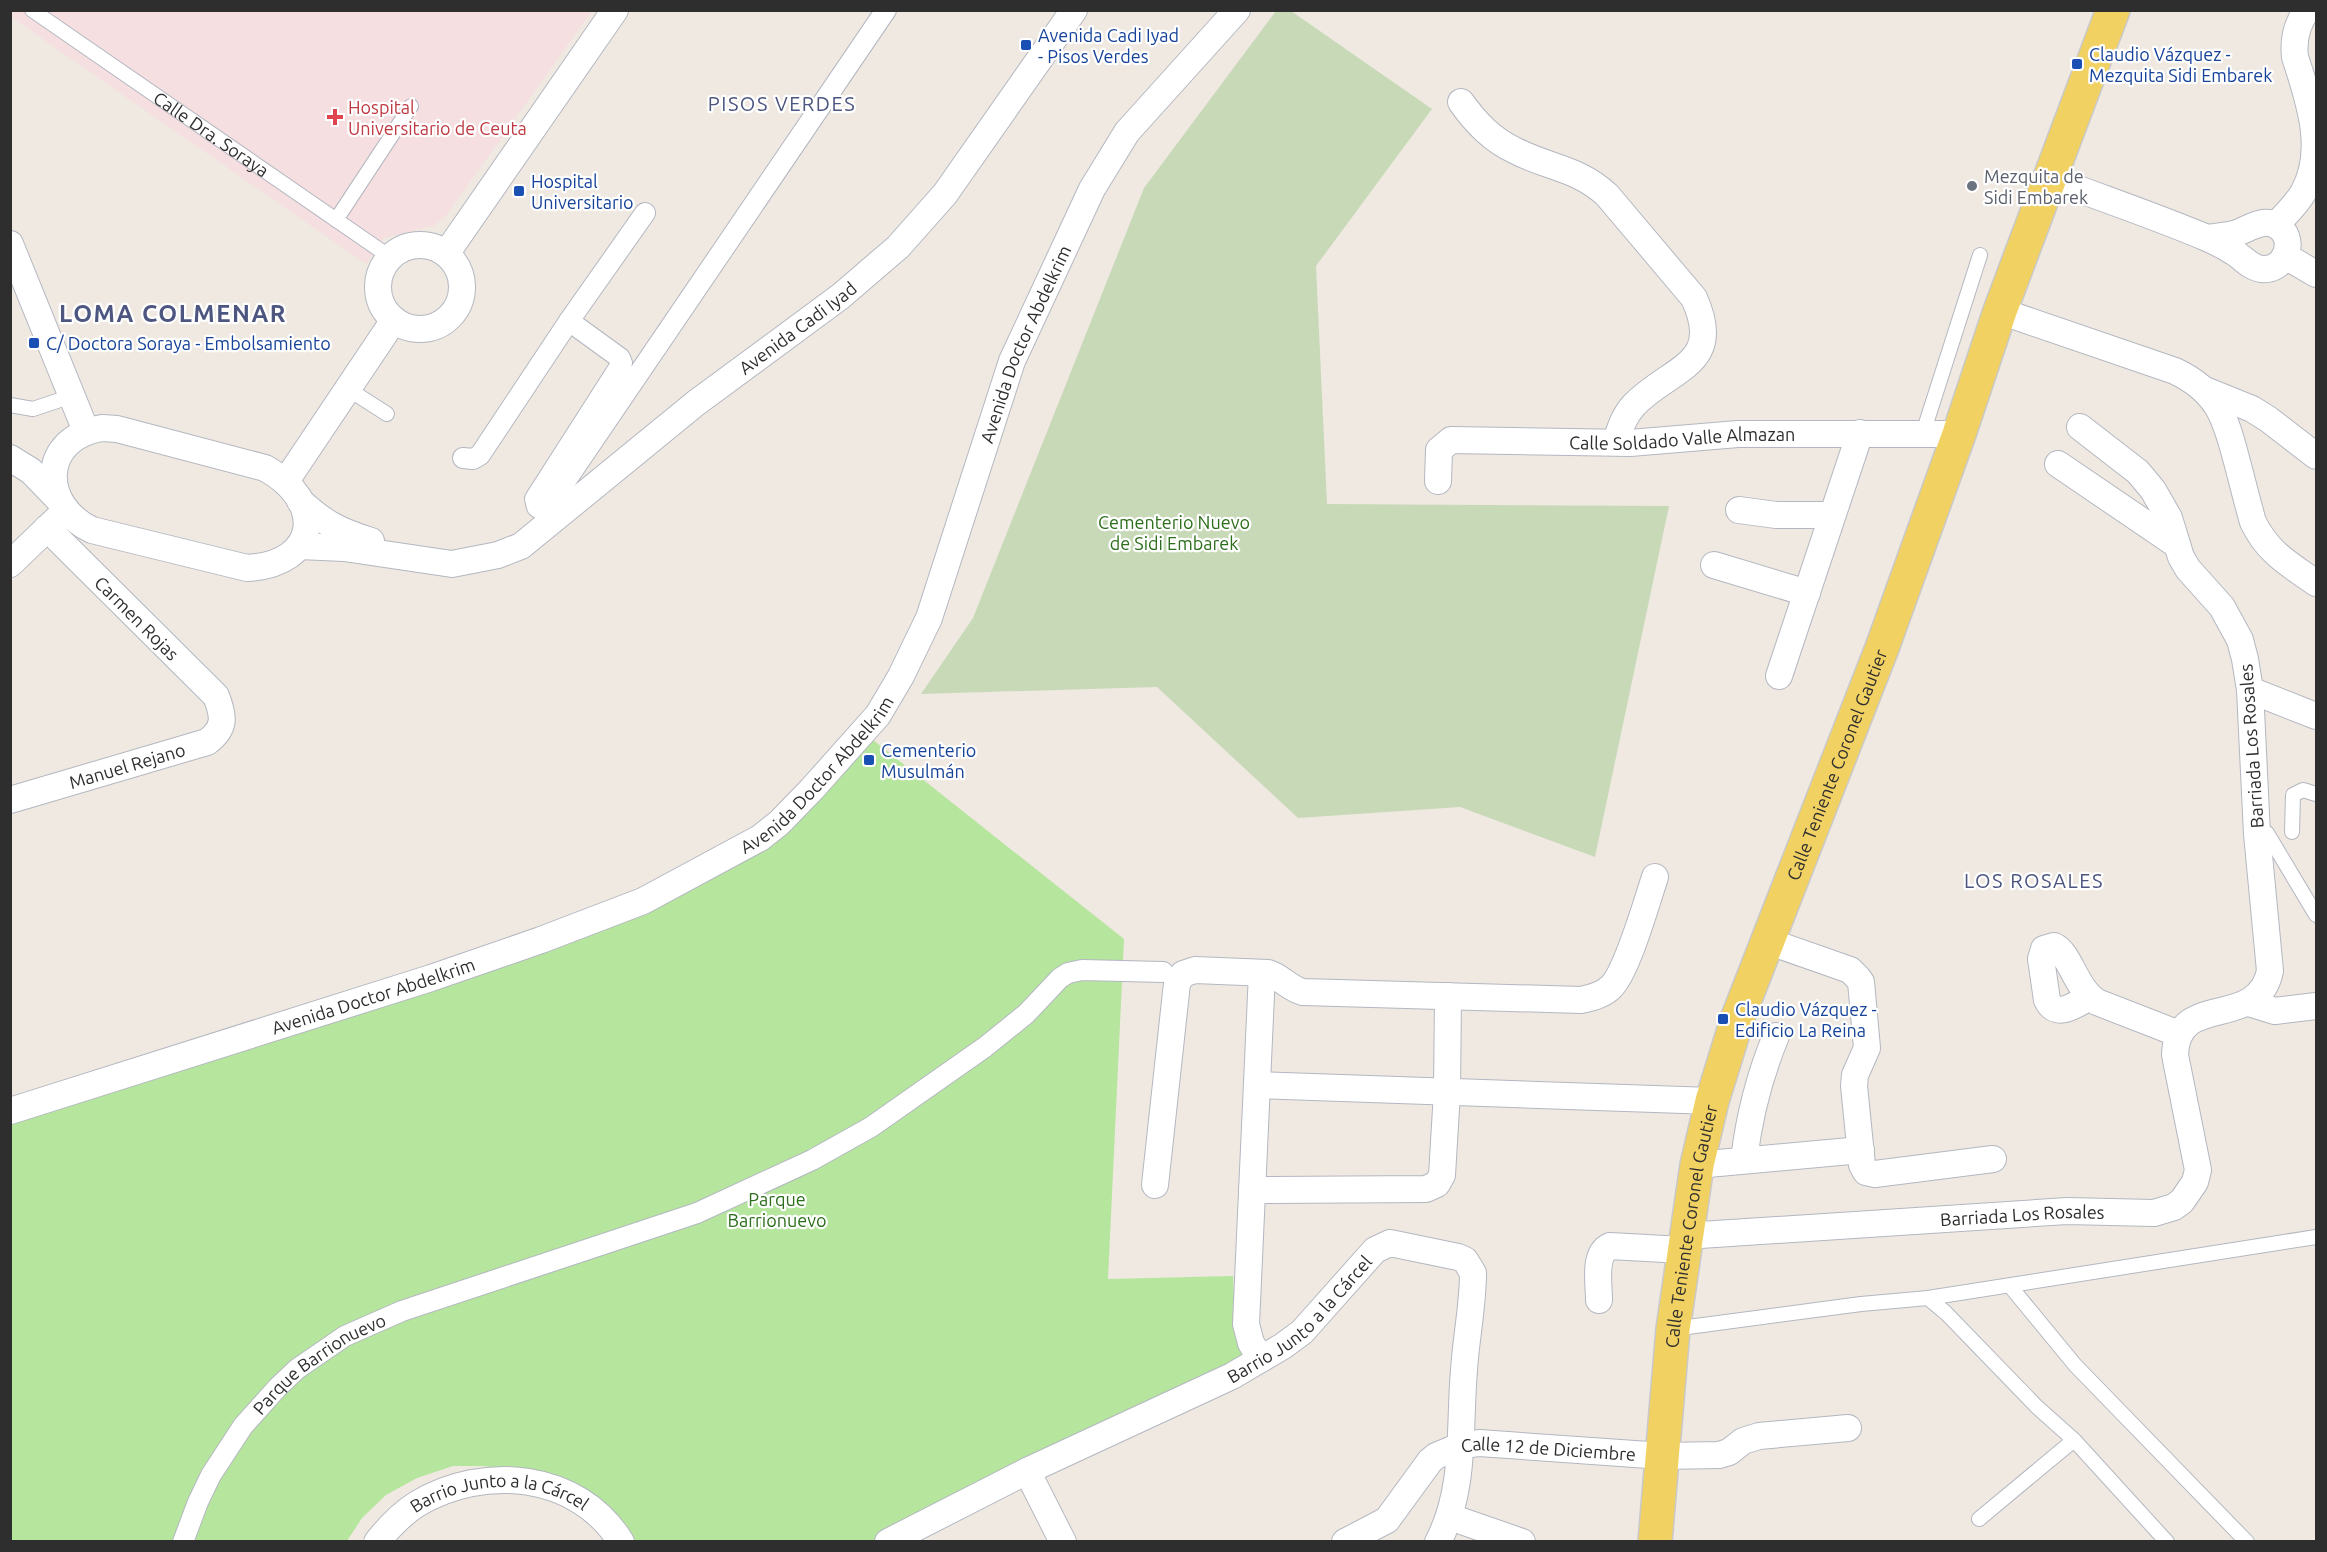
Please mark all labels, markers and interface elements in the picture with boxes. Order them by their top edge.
place label: Avenida Cadi Iyad - Pisos Verdes [1038,25,1179,66]
marker: Avenida Cadi Iyad - Pisos Verdes [1019,38,1033,52]
place label: Claudio Vázquez - Mezquita Sidi Embarek [2089,44,2272,85]
marker: Claudio Vázquez - Mezquita Sidi Embarek [2070,57,2084,71]
street label: Calle Dra. Soraya [150,87,273,180]
district label: PISOS VERDES [708,92,856,115]
place label: Hospital Universitario de Ceuta [348,97,527,138]
marker: Hospital Universitario de Ceuta [326,108,344,126]
place label: Mezquita de Sidi Embarek [1984,166,2088,207]
place label: Hospital Universitario [531,171,634,212]
marker: Mezquita de Sidi Embarek [1965,179,1979,193]
marker: Hospital Universitario [512,184,526,198]
street label: Avenida Doctor Abdelkrim [976,242,1074,445]
street label: Avenida Cadi Iyad [735,278,860,378]
district label: LOMA COLMENAR [59,300,287,327]
place label: C/ Doctora Soraya - Embolsamiento [46,333,331,353]
marker: C/ Doctora Soraya - Embolsamiento [27,336,41,350]
street label: Calle Soldado Valle Almazan [1569,424,1795,453]
park label: Cementerio Nuevo de Sidi Embarek [1098,512,1250,553]
street label: Carmen Rojas [91,572,183,664]
street label: Calle Teniente Coronel Gautier [1782,646,1891,883]
street label: Barriada Los Rosales [2235,663,2267,829]
street label: Avenida Doctor Abdelkrim [737,692,897,857]
street label: Manuel Rejano [67,739,187,792]
place label: Cementerio Musulmán [881,740,976,781]
marker: Cementerio Musulmán [862,753,876,767]
district label: LOS ROSALES [1964,869,2104,892]
street label: Avenida Doctor Abdelkrim [269,954,477,1038]
place label: Claudio Vázquez - Edificio La Reina [1735,999,1877,1040]
marker: Claudio Vázquez - Edificio La Reina [1716,1012,1730,1026]
street label: Calle Teniente Coronel Gautier [1661,1102,1721,1349]
park label: Parque Barrionuevo [728,1189,827,1230]
street label: Barriada Los Rosales [1939,1201,2105,1229]
street label: Barrio Junto a la Cárcel [1223,1251,1376,1387]
street label: Parque Barrionuevo [249,1309,389,1418]
street label: Calle 12 de Diciembre [1459,1433,1637,1464]
text: Barrio Junto a la Cárcel [406,1470,593,1516]
street label: Barrio Junto a la Cárcel [407,1501,593,1523]

